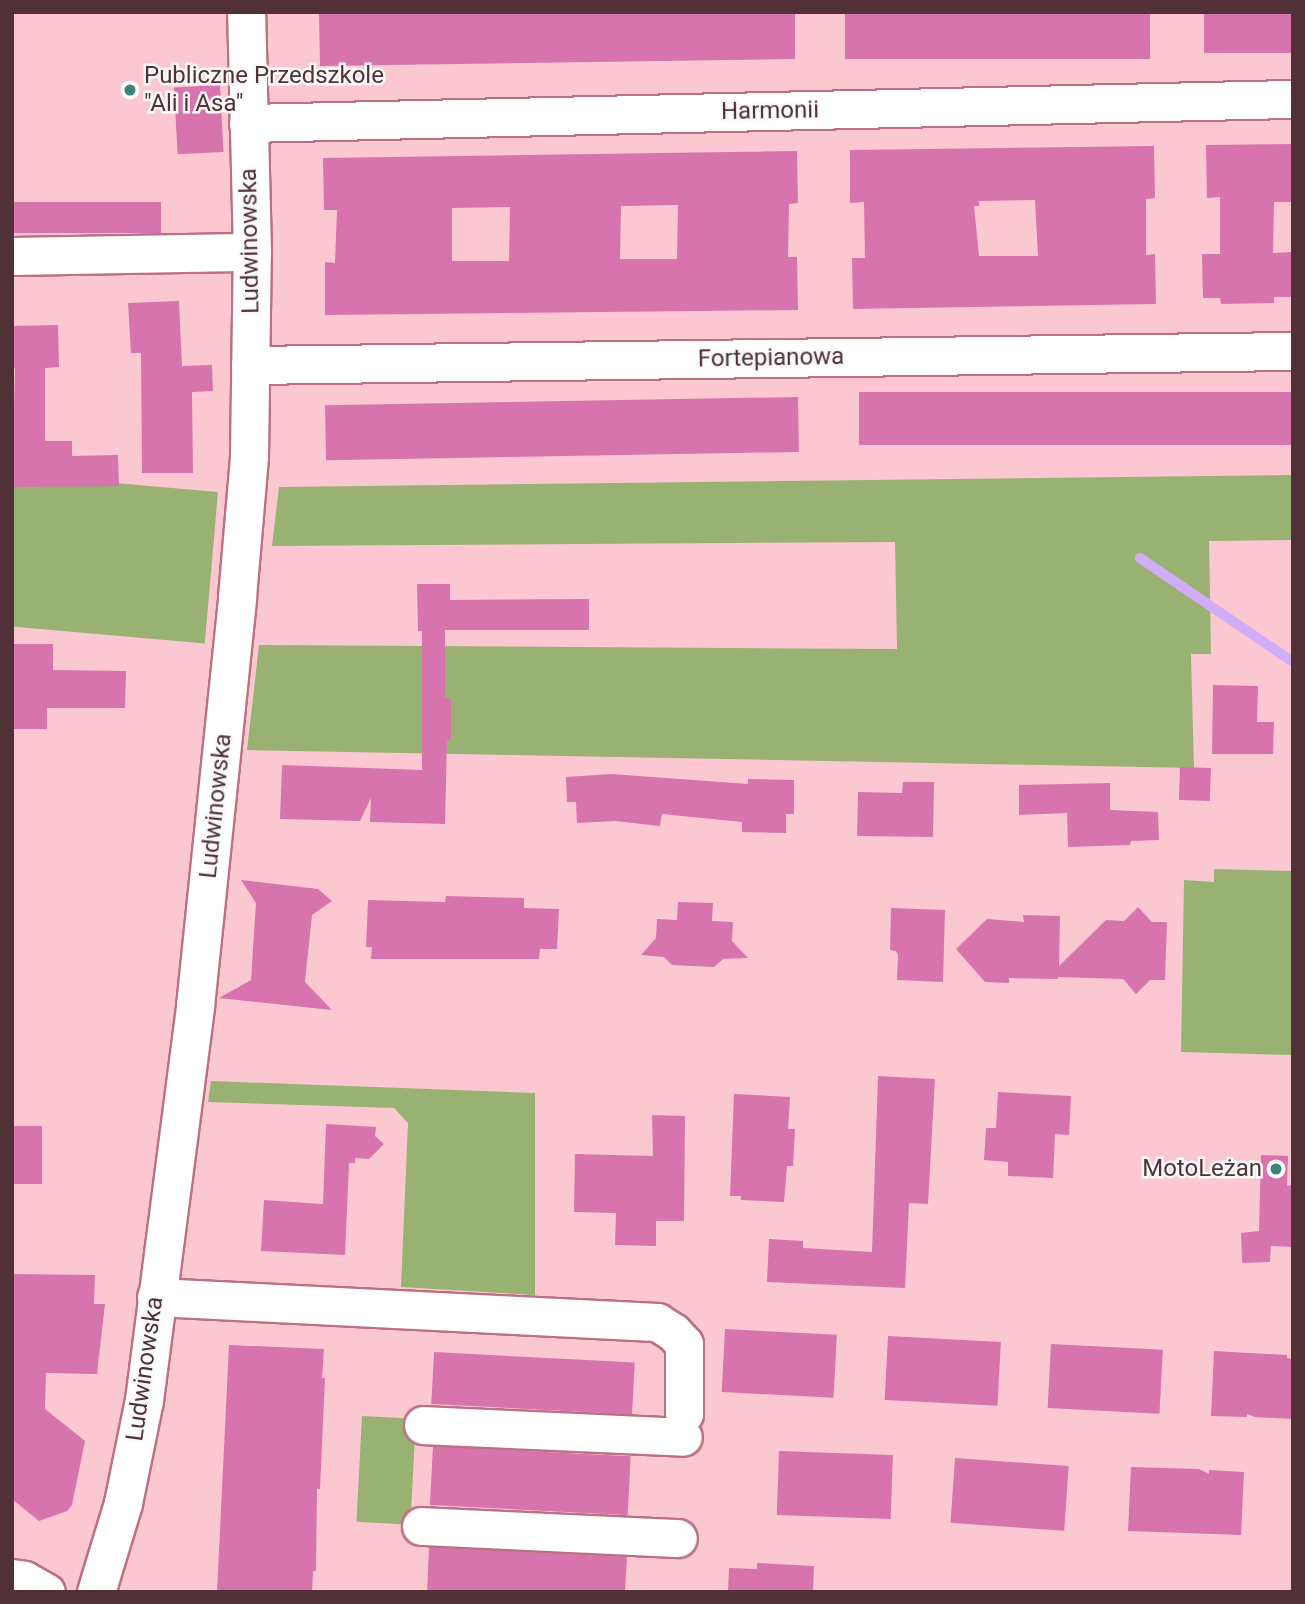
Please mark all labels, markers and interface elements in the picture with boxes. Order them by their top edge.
place label: Publiczne Przedszkole "Ali i Asa" [144,62,384,118]
marker: Publiczne Przedszkole "Ali i Asa" [122,82,138,98]
street label: Harmonii [721,96,819,126]
street label: Ludwinowska [234,168,266,314]
street label: Fortepianowa [698,342,844,374]
street label: Ludwinowska [194,732,238,880]
place label: MotoLeżan [1142,1155,1262,1183]
marker: MotoLeżan [1268,1161,1284,1177]
street label: Ludwinowska [121,1295,169,1443]

